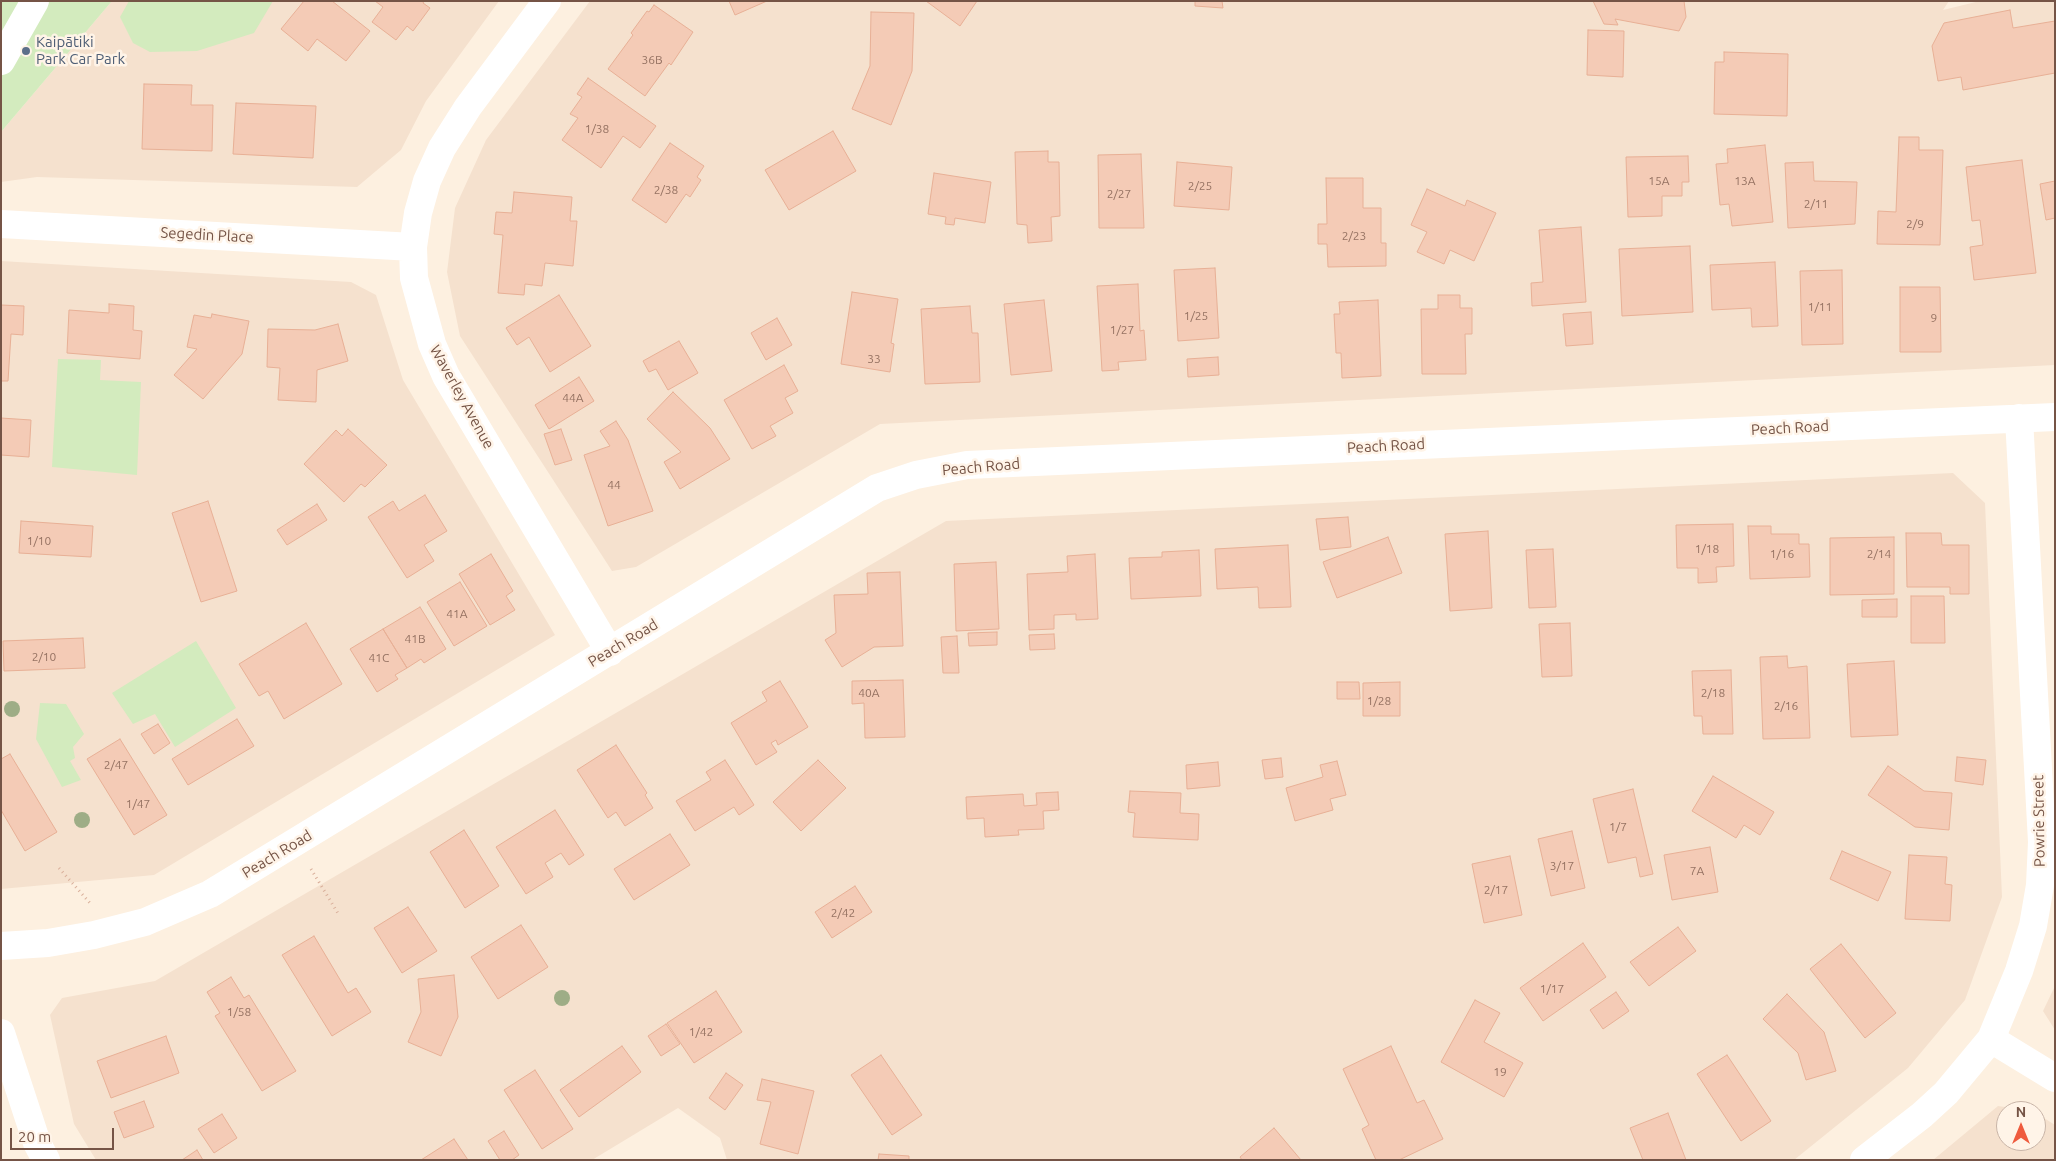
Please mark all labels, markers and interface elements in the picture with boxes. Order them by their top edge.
place label: Kaipātiki Park Car Park [36,33,125,68]
marker: Kaipātiki Park Car Park [20,45,32,57]
house number: 36B [641,53,663,67]
house number: 1/38 [585,122,609,136]
house number: 15A [1648,174,1670,188]
house number: 13A [1734,174,1756,188]
house number: 2/25 [1188,179,1212,193]
house number: 2/38 [654,183,678,197]
house number: 2/27 [1107,187,1131,201]
house number: 2/11 [1804,197,1828,211]
house number: 2/9 [1906,217,1924,231]
street label: Segedin Place [160,224,254,246]
house number: 2/23 [1342,229,1366,243]
house number: 1/11 [1808,300,1832,314]
house number: 1/25 [1184,309,1208,323]
house number: 9 [1931,311,1937,325]
house number: 1/27 [1110,323,1134,337]
street label: Waverley Avenue [426,342,498,452]
house number: 33 [867,352,881,366]
house number: 44A [562,391,584,405]
street label: Peach Road [1750,417,1830,439]
street label: Peach Road [1346,435,1426,457]
street label: Peach Road [941,455,1021,479]
house number: 44 [607,478,621,492]
house number: 1/10 [27,534,51,548]
house number: 1/18 [1695,542,1719,556]
house number: 1/16 [1770,547,1794,561]
house number: 2/14 [1867,547,1891,561]
house number: 41A [446,607,468,621]
street label: Peach Road [585,615,661,671]
house number: 41B [404,632,426,646]
house number: 2/10 [32,650,56,664]
house number: 41C [369,651,389,665]
house number: 40A [858,686,880,700]
house number: 2/18 [1701,686,1725,700]
house number: 1/28 [1367,694,1391,708]
house number: 2/16 [1774,699,1798,713]
house number: 2/47 [104,758,128,772]
street label: Powrie Street [2029,775,2049,867]
house number: 1/47 [126,797,150,811]
house number: 1/7 [1609,820,1627,834]
street label: Peach Road [239,826,315,882]
house number: 3/17 [1550,859,1574,873]
house number: 7A [1690,864,1704,878]
house number: 2/17 [1484,883,1508,897]
house number: 2/42 [831,906,855,920]
house number: 1/17 [1540,982,1564,996]
house number: 1/58 [227,1005,251,1019]
house number: 1/42 [689,1025,713,1039]
house number: 19 [1493,1065,1507,1079]
north arrow [1996,1101,2046,1151]
text: N [2016,1104,2026,1120]
scale bar [12,1118,116,1150]
text: 20 m [18,1128,51,1145]

